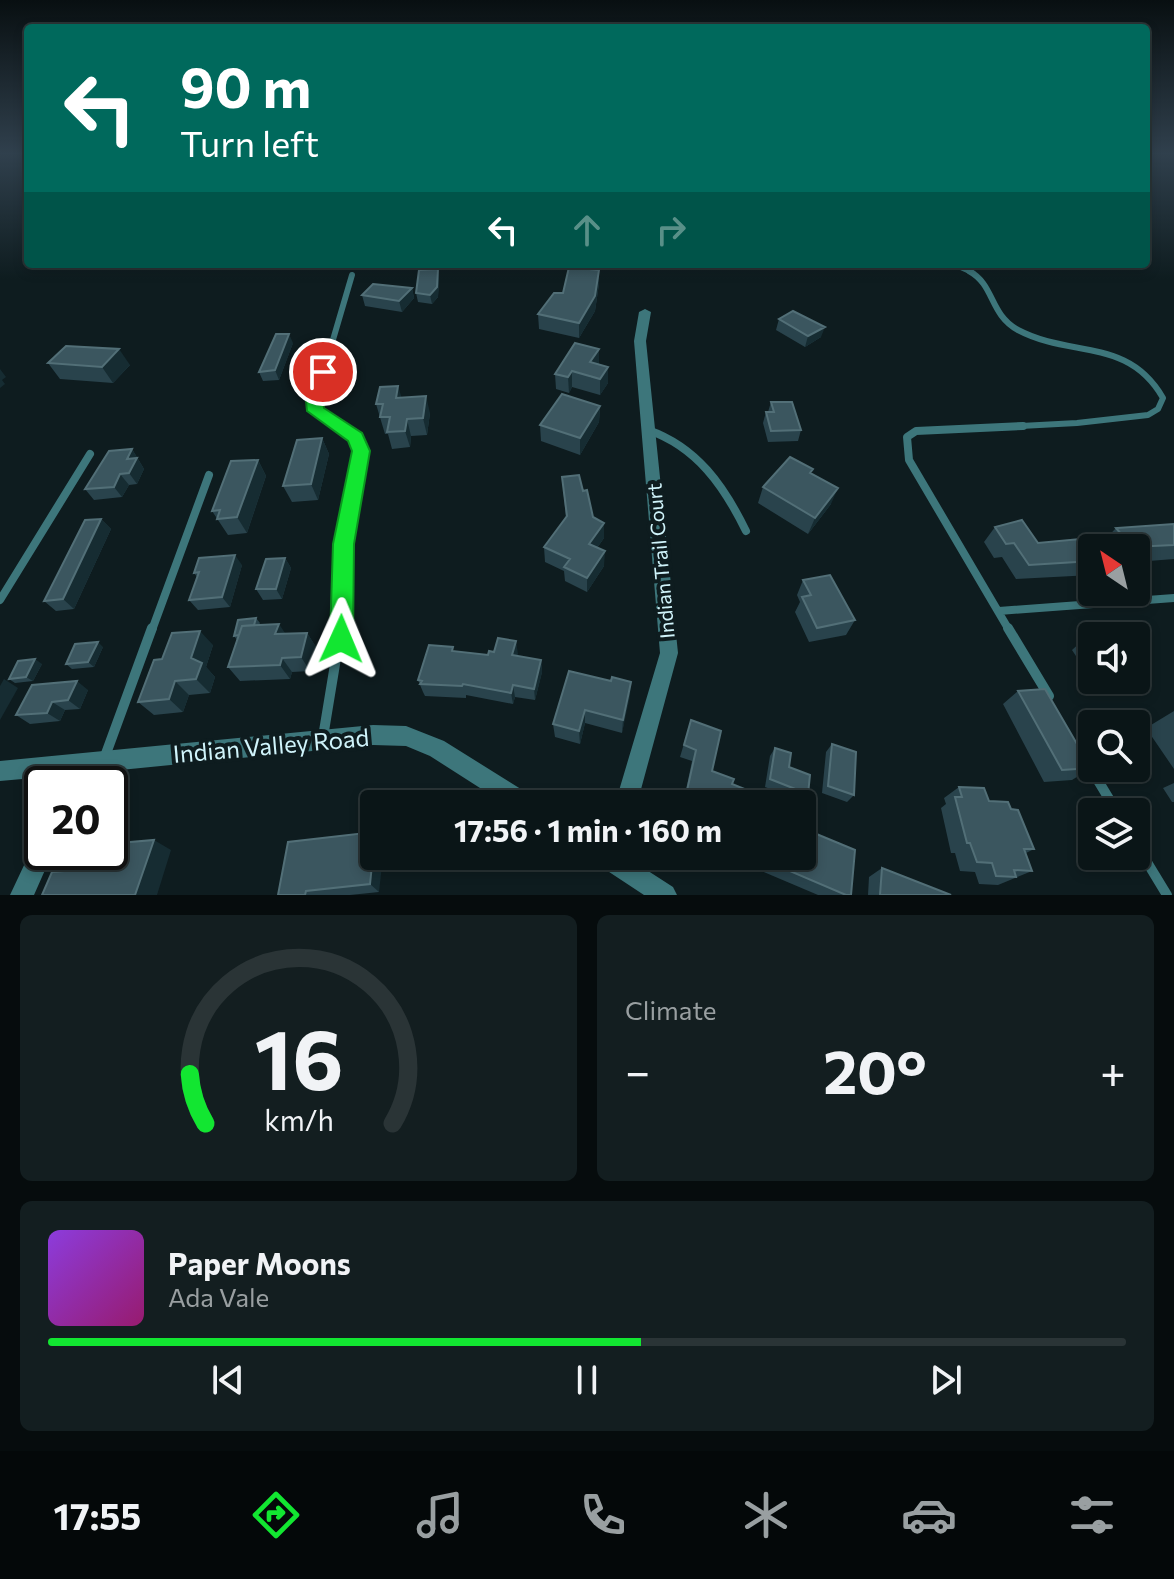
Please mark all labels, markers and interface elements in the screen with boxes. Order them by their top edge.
text: 90 m [180,51,311,120]
icon: left [48,56,152,160]
text: Turn left [180,120,319,164]
icon: left [481,208,525,252]
icon: ahead [565,208,609,252]
icon: right [649,208,693,252]
pin [289,338,357,406]
icon: arrive [301,350,345,394]
street label: Indian Trail Court [641,482,679,640]
north arrow [1078,534,1150,606]
map controls [1078,534,1150,870]
position arrow [299,597,383,681]
button: sound [1078,622,1150,694]
button: search [1078,710,1150,782]
street label: Indian Valley Road [172,722,370,768]
speed limit sign: 20 [24,766,128,870]
button: layers [1078,798,1150,870]
text: 17:56 · 1 min · 160 m [454,811,722,848]
text: Climate [625,994,717,1025]
text: 16 [254,1005,343,1107]
text: 20° [823,1033,927,1106]
text: − [625,1043,650,1097]
text: + [1100,1043,1126,1097]
text: km/h [264,1102,333,1137]
text: Paper Moons [168,1244,351,1281]
text: Ada Vale [168,1281,269,1312]
icon: previous [206,1358,250,1402]
icon: pause [565,1358,609,1402]
icon: next [924,1358,968,1402]
icon: directions [248,1487,304,1543]
icon: music [412,1487,468,1543]
icon: phone [575,1487,631,1543]
icon: climate [738,1487,794,1543]
icon: car [901,1487,957,1543]
icon: filters [1064,1487,1120,1543]
text: 17:55 [54,1493,141,1537]

